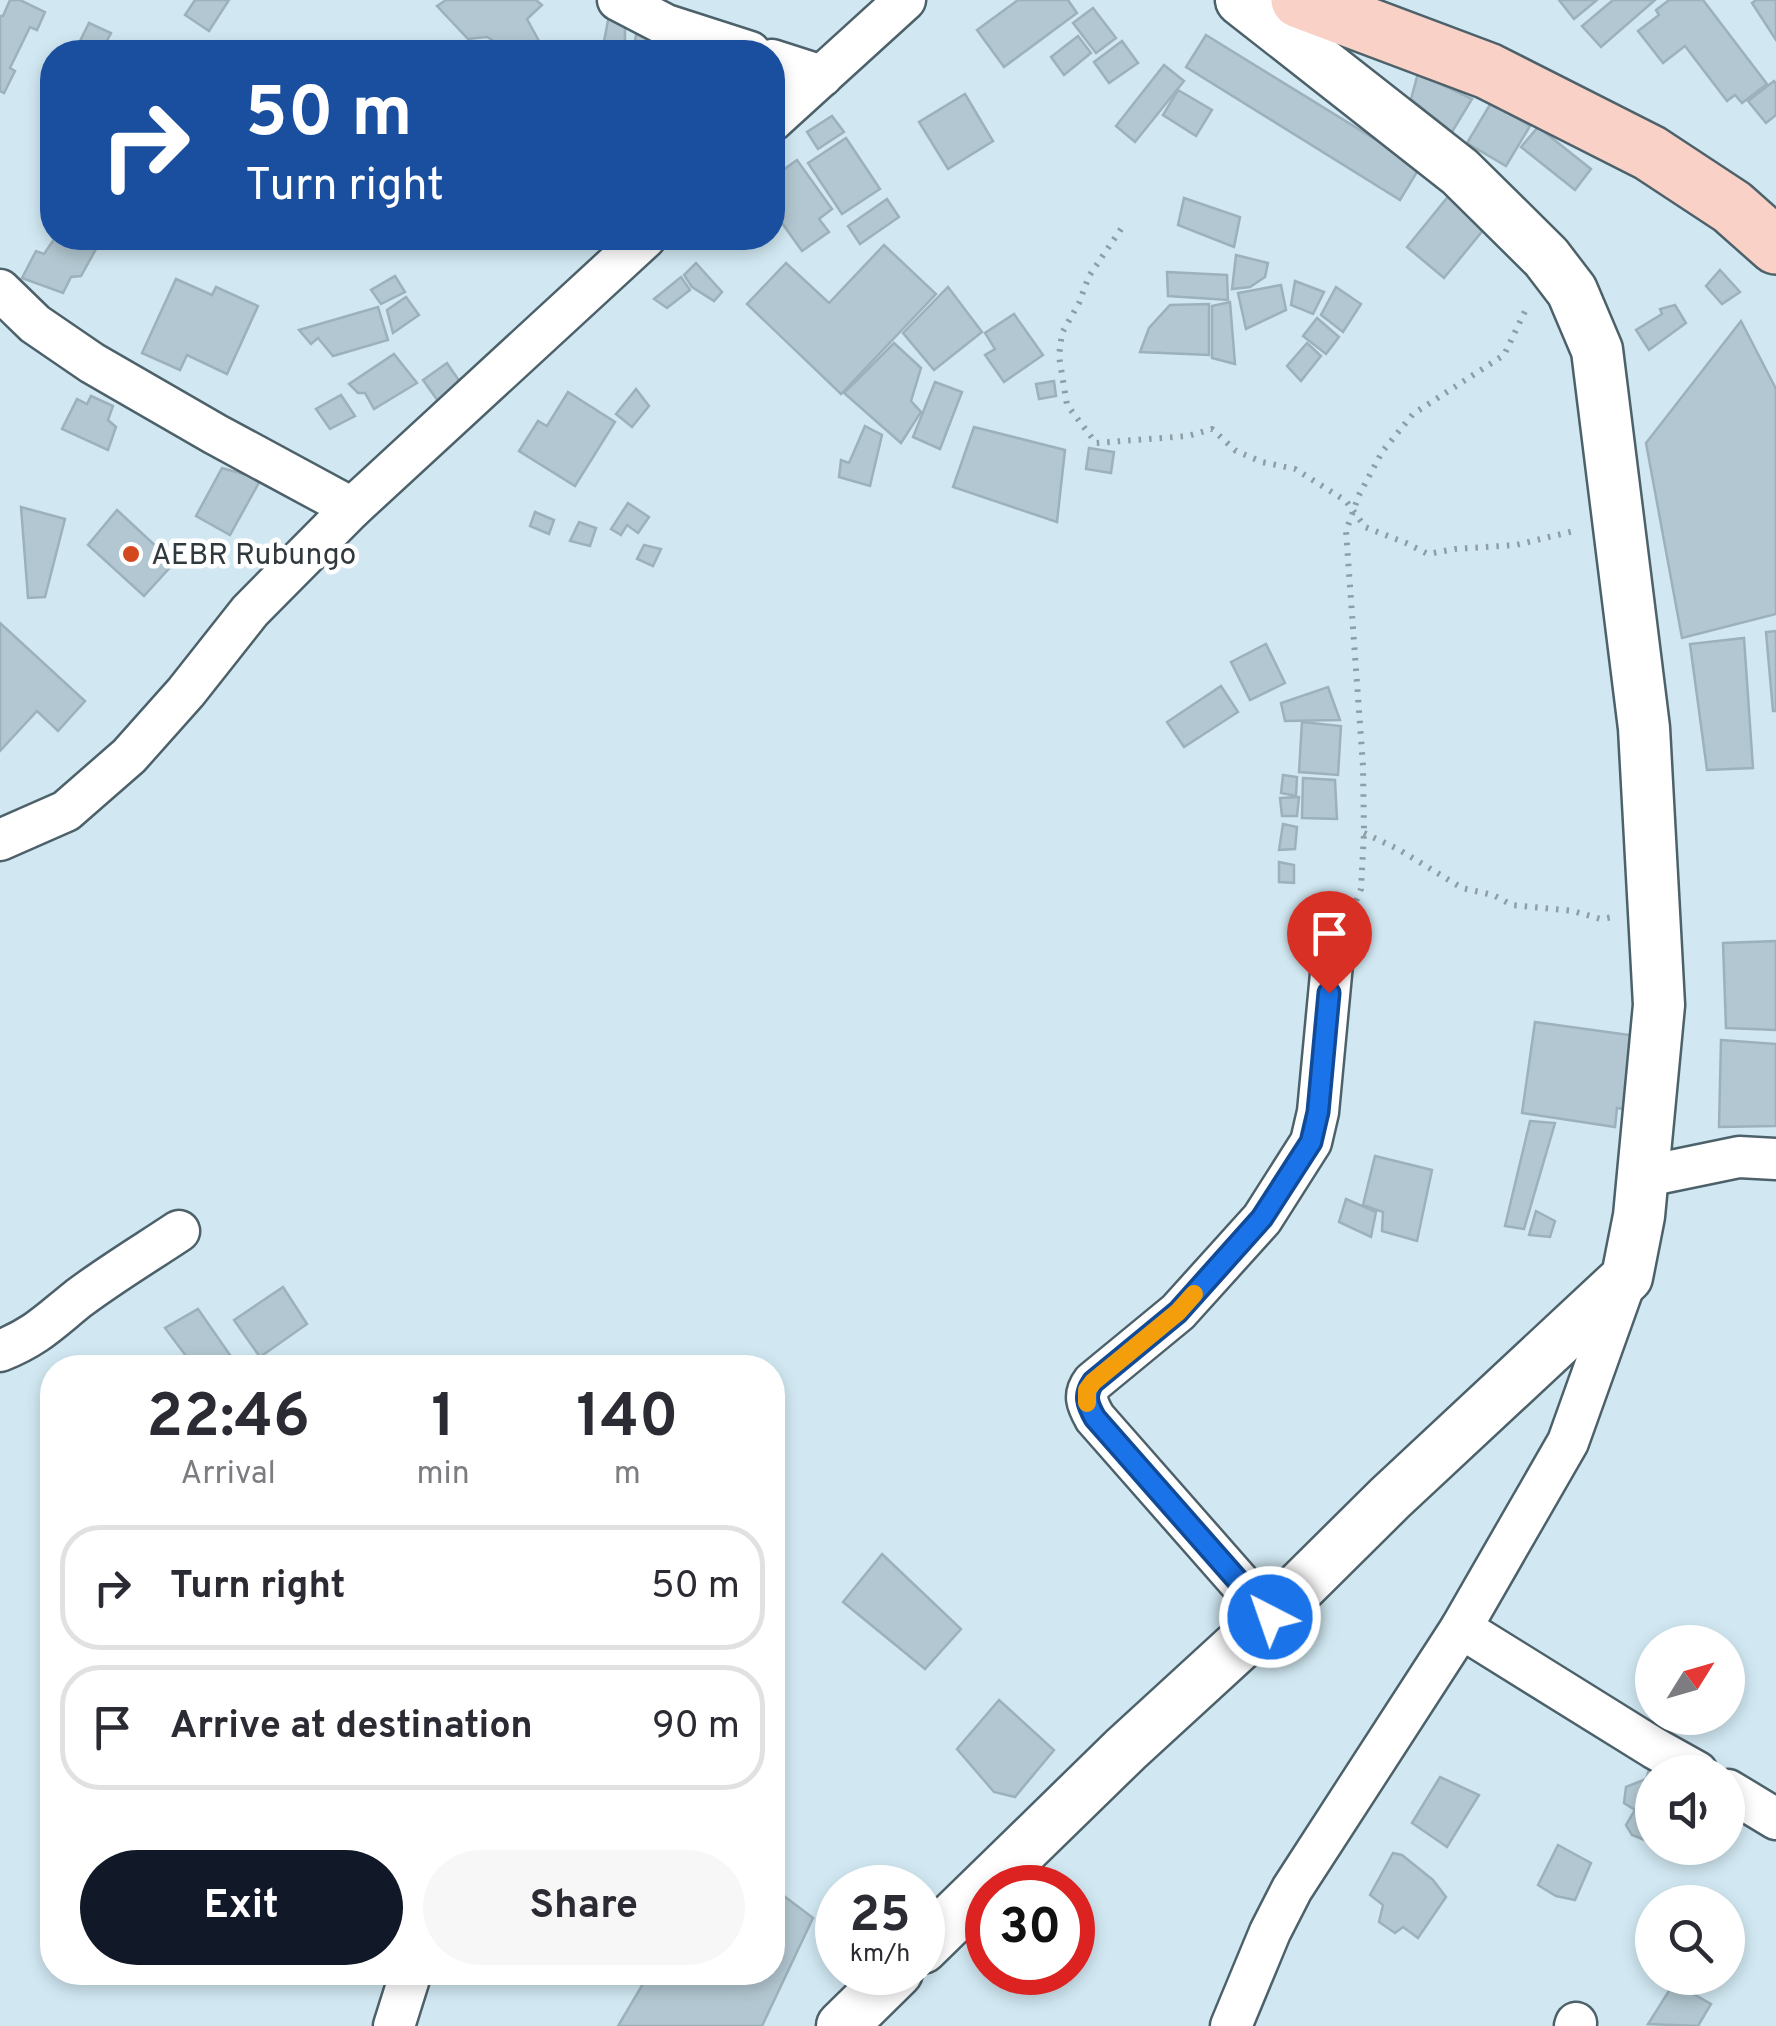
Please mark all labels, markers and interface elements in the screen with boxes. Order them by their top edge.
text: 50 m [245,72,412,161]
icon: right [80,80,210,210]
text: Turn right [245,159,444,216]
place label: AEBR Rubungo [151,538,356,575]
marker: AEBR Rubungo [120,543,142,565]
pin [1287,891,1372,994]
icon: arrive [1302,906,1357,961]
text: 22:46 [147,1382,310,1458]
text: 1 [431,1382,455,1458]
text: 140 [576,1382,678,1458]
text: Arrival [181,1455,276,1495]
text: min [417,1455,470,1495]
text: m [614,1455,641,1495]
icon: right [85,1560,140,1615]
text: Turn right [170,1563,345,1612]
text: 50 m [651,1563,740,1612]
position arrow [1218,1565,1322,1669]
north arrow [1635,1625,1745,1735]
map controls [1635,1625,1745,1995]
icon: arrive [85,1700,140,1755]
text: Arrive at destination [170,1703,533,1752]
text: 90 m [652,1703,740,1752]
button: sound [1635,1755,1745,1865]
button: Exit [80,1850,403,1965]
button: Share [423,1850,745,1965]
speed limit sign: 30 [965,1865,1095,1995]
button: search [1635,1885,1745,1995]
text: 25 [849,1886,911,1949]
text: km/h [850,1939,910,1971]

